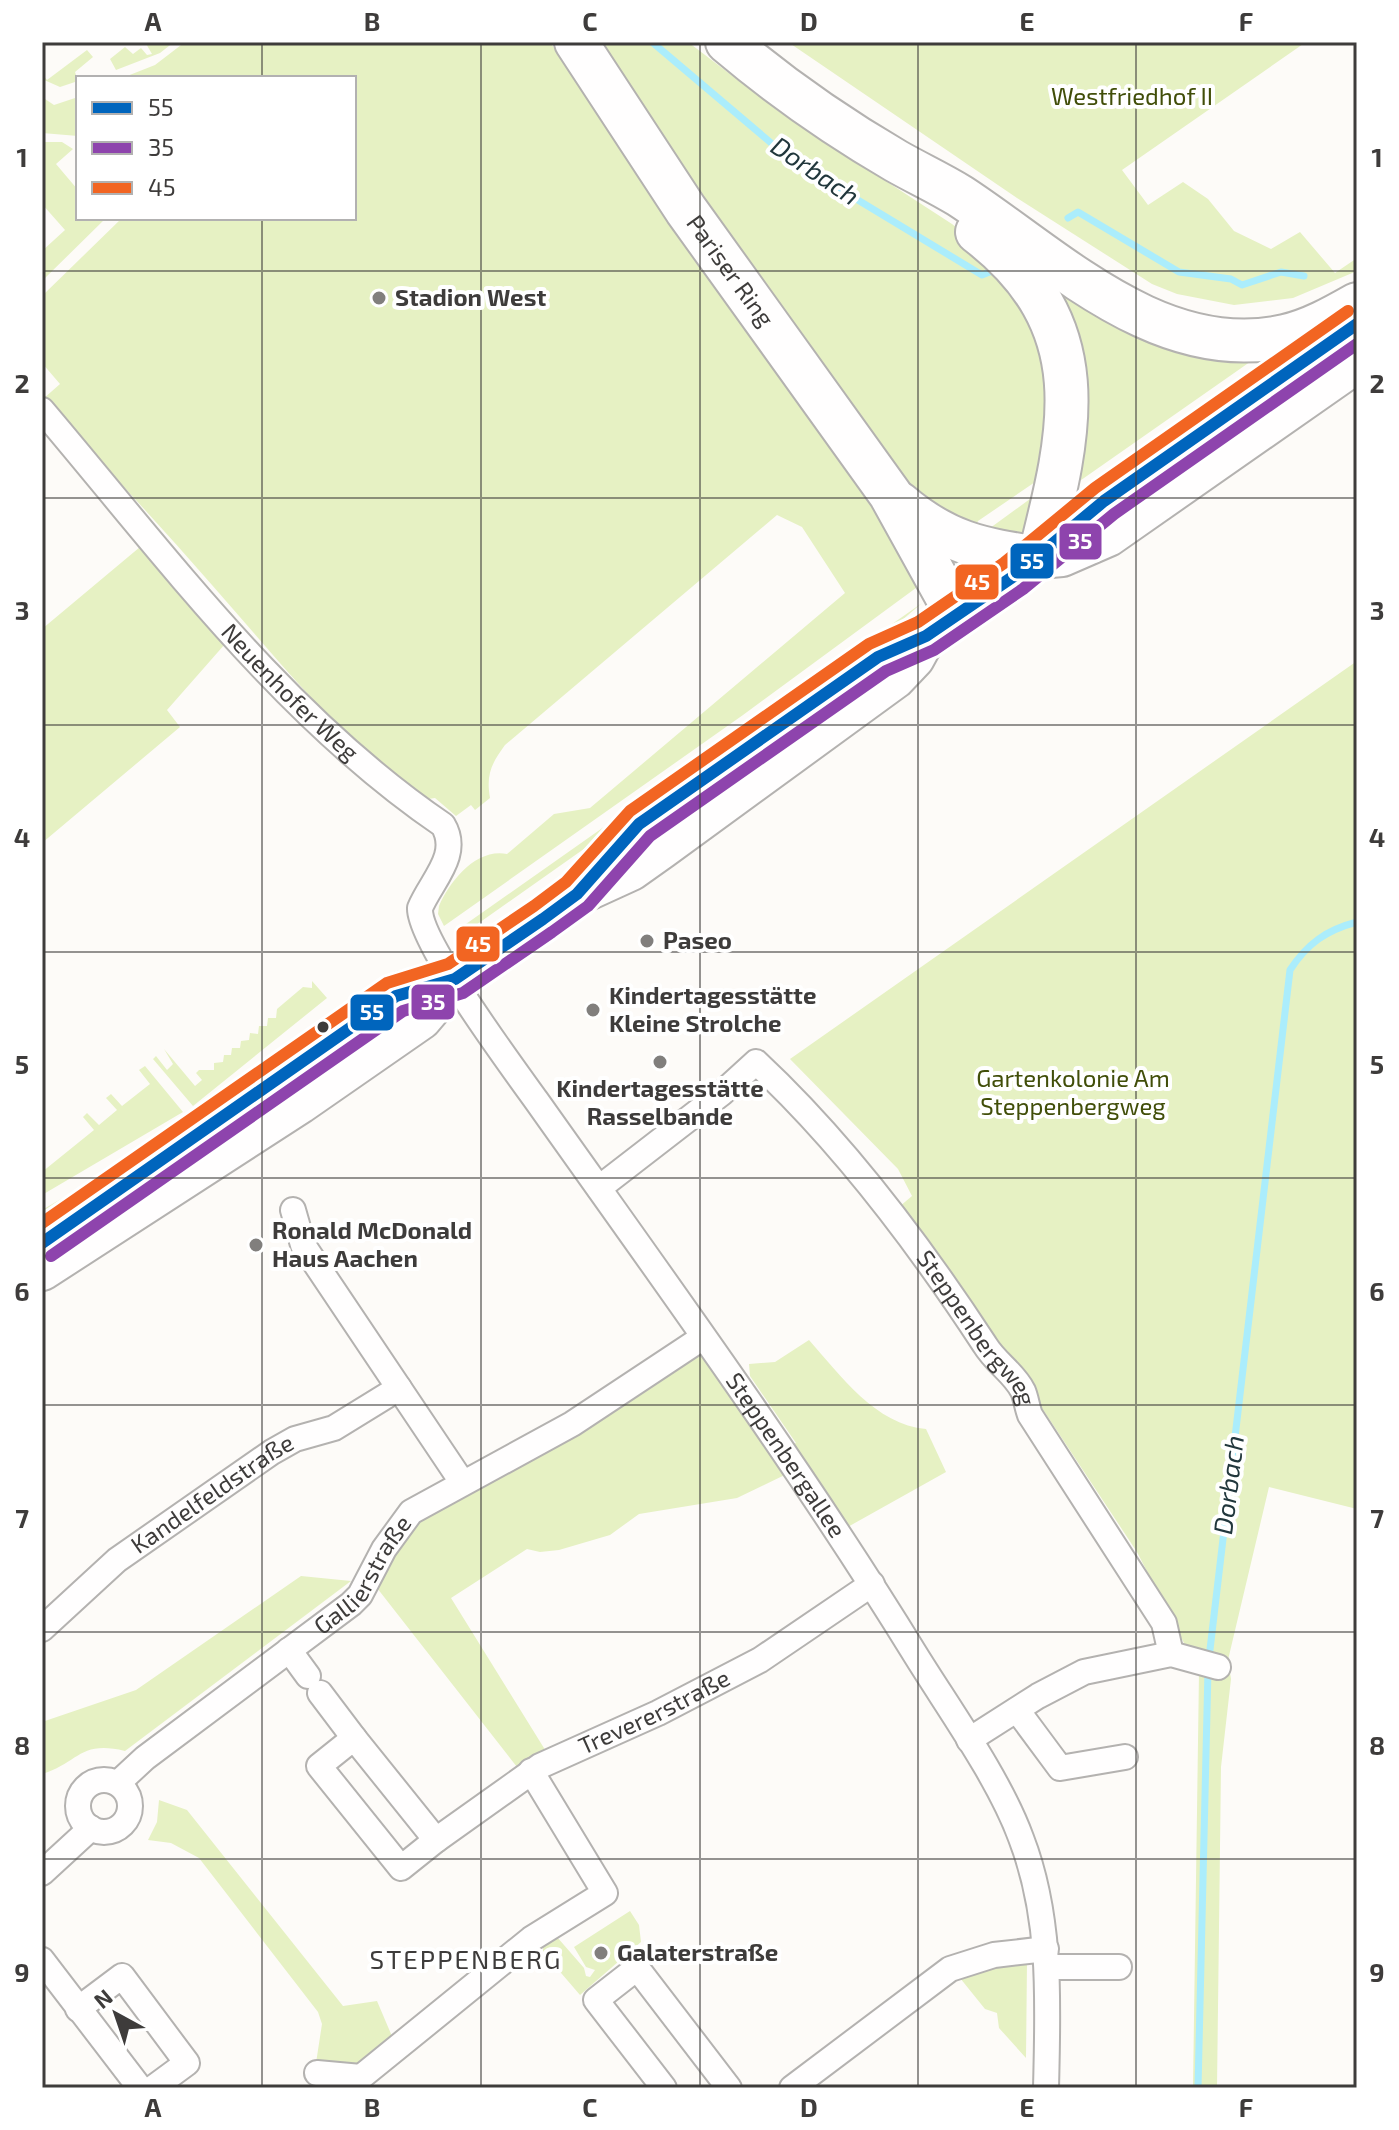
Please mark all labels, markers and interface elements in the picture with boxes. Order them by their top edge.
text: A [145,5,162,36]
text: B [364,5,380,36]
text: C [582,5,598,36]
text: D [800,5,818,36]
text: E [1019,5,1035,36]
text: F [1239,5,1253,36]
legend [76,76,356,220]
park label: Westfriedhof II [1051,81,1213,110]
text: 55 [148,92,174,121]
water label: Dorbach [766,129,866,210]
text: 35 [148,132,174,161]
text: 1 [16,141,28,172]
text: 1 [1371,141,1383,172]
text: 45 [148,172,176,201]
street label: Pariser Ring [681,209,781,332]
place label: Stadion West [395,282,546,311]
marker: Stadion West [370,289,388,307]
text: 2 [14,367,30,398]
text: 2 [1369,367,1385,398]
line badge: 35 [1058,522,1103,561]
text: 35 [1068,527,1092,553]
line badge: 55 [1009,542,1055,580]
text: 55 [1020,547,1044,573]
line badge: 45 [954,563,1000,601]
text: 45 [964,568,990,594]
text: 3 [15,594,29,625]
text: 3 [1370,594,1384,625]
street label: Neuenhofer Weg [216,617,365,766]
text: 4 [14,821,30,852]
text: 4 [1369,821,1385,852]
line badge: 45 [455,925,501,963]
place label: Paseo [663,925,732,954]
text: 45 [465,930,491,956]
marker: Paseo [638,932,656,950]
place label: Kindertagesstätte Kleine Strolche [609,980,816,1037]
line badge: 35 [410,983,456,1021]
text: 35 [421,988,445,1014]
line badge: 55 [349,993,395,1032]
text: 55 [360,998,384,1024]
marker: Kindertagesstätte Kleine Strolche [584,1001,602,1019]
unlabelled marker [315,1019,331,1035]
text: 5 [15,1048,29,1079]
text: 5 [1370,1048,1384,1079]
marker: Kindertagesstätte Rasselbande [651,1053,669,1071]
park label: Gartenkolonie Am Steppenbergweg [976,1063,1170,1120]
place label: Kindertagesstätte Rasselbande [556,1073,764,1130]
place label: Ronald McDonald Haus Aachen [272,1215,472,1272]
marker: Ronald McDonald Haus Aachen [247,1236,265,1254]
street label: Steppenbergweg [912,1244,1043,1408]
text: 6 [14,1275,30,1306]
text: 6 [1369,1275,1385,1306]
street label: Steppenbergallee [721,1367,853,1542]
street label: Kandelfeldstraße [125,1427,298,1559]
water label: Dorbach [1206,1433,1249,1536]
text: 7 [15,1502,29,1533]
text: 7 [1370,1502,1384,1533]
street label: Gallierstraße [308,1509,417,1640]
street label: Trevererstraße [574,1662,734,1760]
text: 8 [14,1729,30,1760]
text: 8 [1369,1729,1385,1760]
place label: Galaterstraße [617,1937,778,1966]
district label: STEPPENBERG [370,1943,562,1974]
marker: Galaterstraße [592,1944,610,1962]
text: 9 [14,1956,30,1987]
text: 9 [1369,1956,1385,1987]
north arrow [76,1974,156,2054]
text: N [88,1983,117,2013]
text: A [145,2091,162,2122]
text: B [364,2091,380,2122]
text: C [582,2091,598,2122]
text: D [800,2091,818,2122]
text: E [1019,2091,1035,2122]
text: F [1239,2091,1253,2122]

